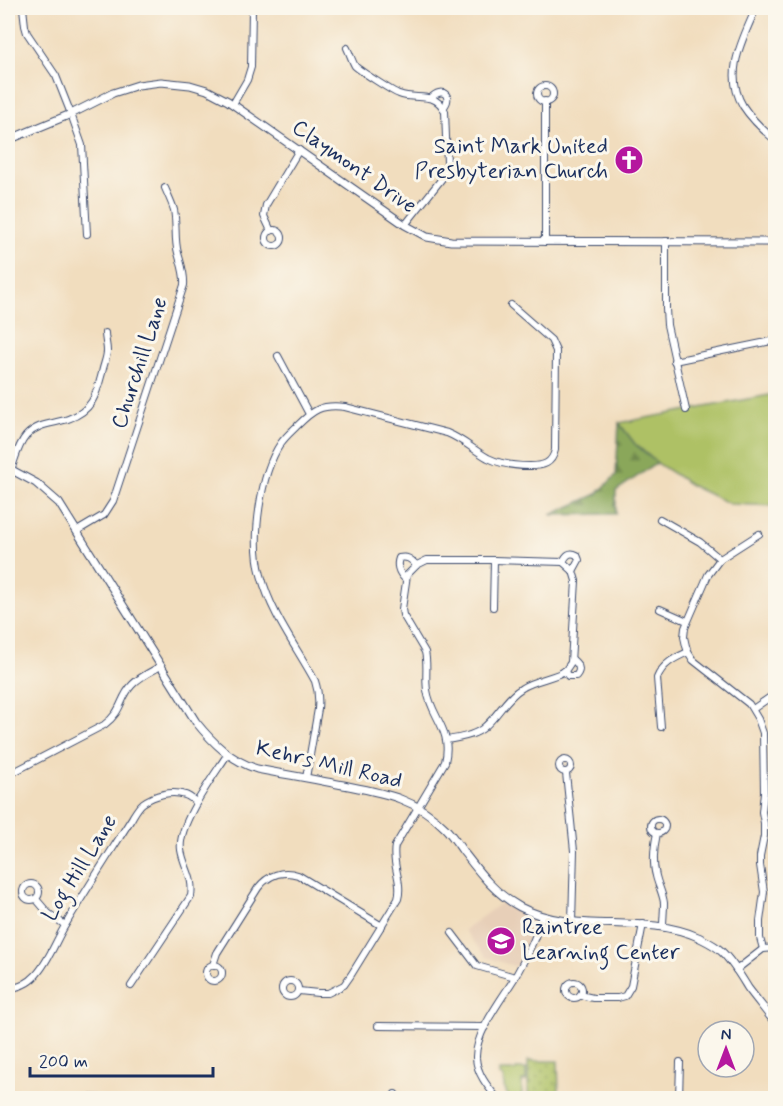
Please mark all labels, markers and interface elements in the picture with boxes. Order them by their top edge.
street label: Claymont Drive [286,114,422,220]
place label: Saint Mark United Presbyterian Church [415,133,608,186]
church icon: Saint Mark United Presbyterian Church [613,144,645,176]
street label: Churchill Lane [106,294,174,432]
street label: Kehrs Mill Road [253,735,405,795]
street label: Log Hill Lane [36,809,126,928]
place label: Raintree Learning Center [522,914,680,970]
school or university icon: Raintree Learning Center [485,925,517,957]
north arrow [696,1019,756,1079]
text: N [721,1025,731,1046]
scale bar [30,1040,213,1078]
text: 200 m [39,1050,88,1074]

